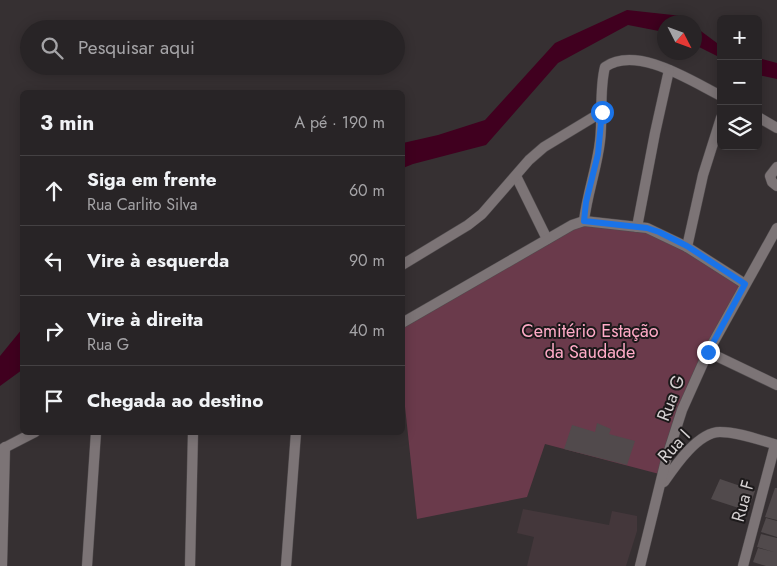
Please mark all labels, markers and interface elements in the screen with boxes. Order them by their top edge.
north arrow [657,15,702,60]
map controls [717,15,762,150]
button: + [717,15,762,60]
search box [20,20,405,75]
icon: search [38,34,66,62]
text: Pesquisar aqui [78,34,195,61]
button: − [717,60,762,105]
route start [591,101,614,124]
button: layers [717,105,762,150]
text: 3 min [40,108,94,138]
text: A pé · 190 m [295,111,385,134]
text: Siga em frente [87,166,217,193]
icon: ahead [40,177,68,205]
text: 60 m [349,179,385,202]
text: Rua Carlito Silva [87,193,198,216]
icon: left [40,247,68,275]
text: Vire à esquerda [87,247,229,274]
text: 90 m [349,249,385,272]
text: Vire à direita [87,306,203,333]
icon: right [40,317,68,345]
park label: Cemitério Estação da Saudade [521,318,659,365]
text: 40 m [349,319,385,342]
text: Rua G [87,333,129,356]
route end [697,341,720,364]
street label: Rua G [650,371,692,425]
icon: arrive [40,387,68,415]
text: Chegada ao destino [87,387,263,414]
street label: Rua I [652,423,696,469]
street label: Rua F [725,477,761,525]

